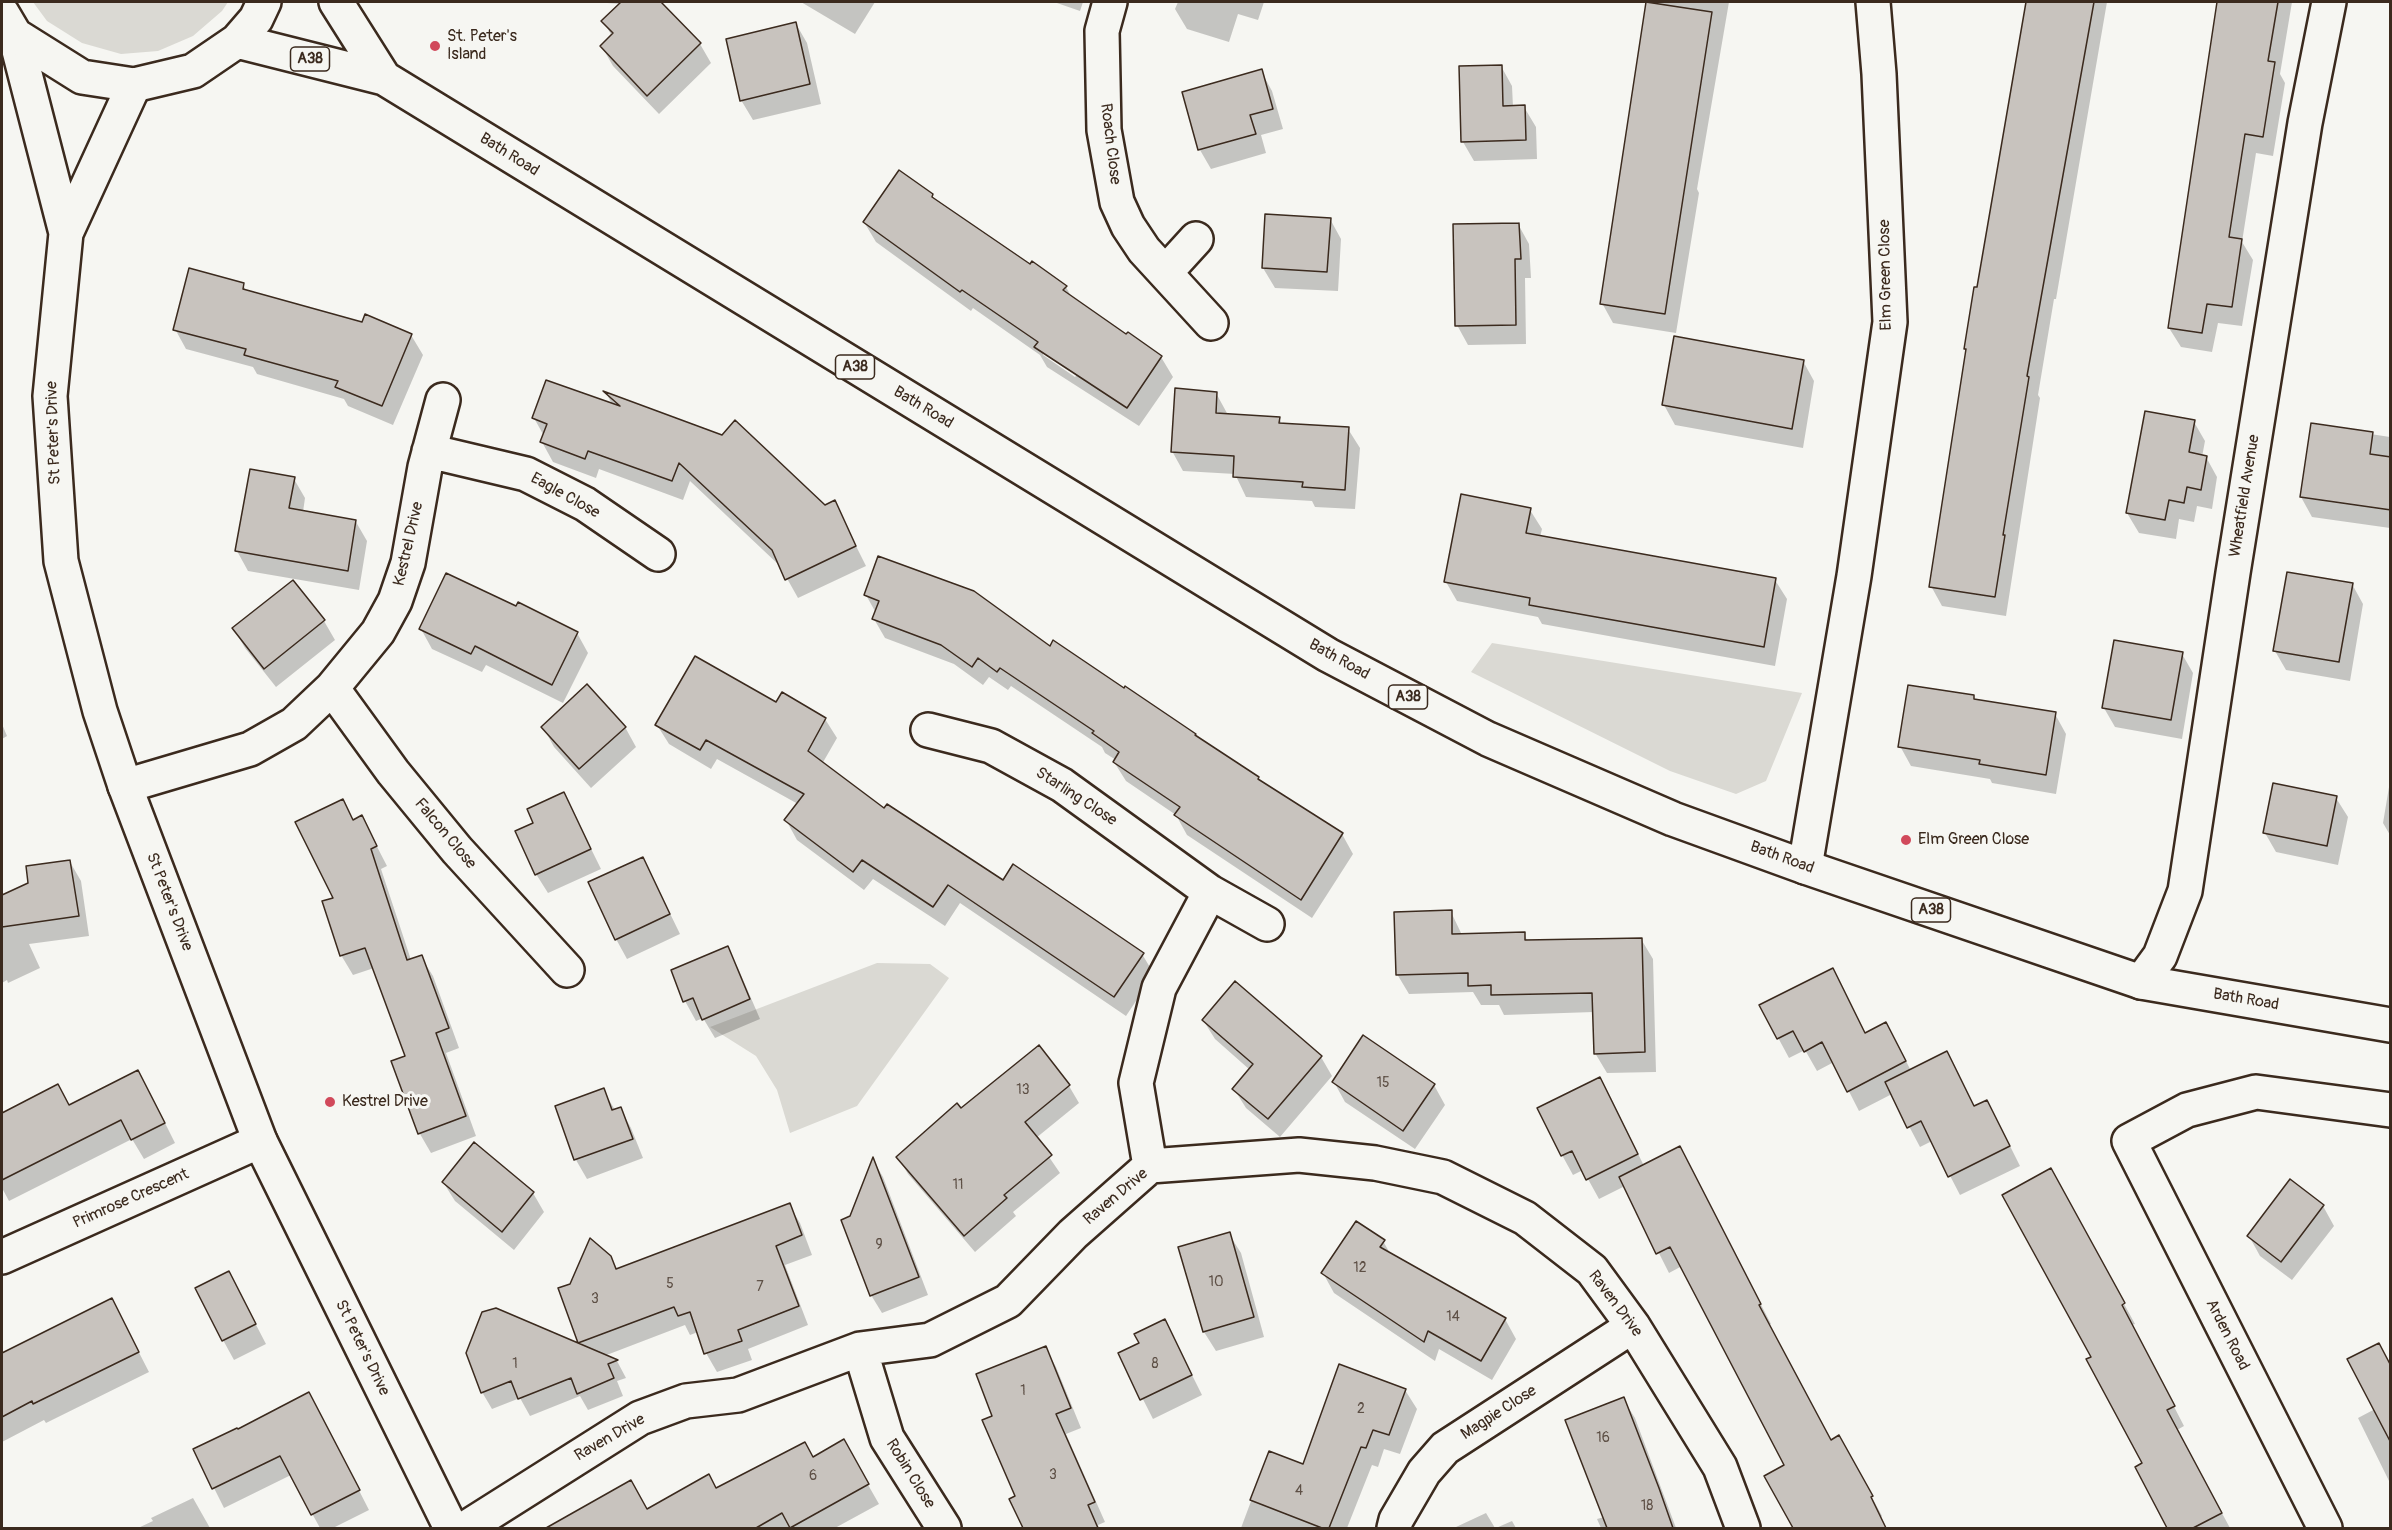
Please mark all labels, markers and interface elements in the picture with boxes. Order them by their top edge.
place label: St. Peter's Island [447,27,517,65]
marker: St. Peter's Island [428,39,442,53]
road number: A38 [290,47,330,71]
street label: Roach Close [1095,102,1125,186]
street label: Bath Road [476,129,542,181]
street label: Elm Green Close [1875,219,1897,331]
road number: A38 [836,355,874,379]
street label: St Peter's Drive [43,381,65,485]
street label: Bath Road [890,383,956,433]
street label: Wheatfield Avenue [2226,433,2264,559]
street label: Eagle Close [527,469,603,523]
street label: Kestrel Drive [390,500,428,588]
street label: Bath Road [1305,635,1373,685]
road number: A38 [1388,685,1428,709]
street label: Starling Close [1032,764,1120,830]
street label: Falcon Close [410,795,480,873]
place label: Elm Green Close [1918,830,2029,850]
marker: Elm Green Close [1899,833,1913,847]
street label: Bath Road [1747,838,1817,878]
street label: St Peter's Drive [141,850,197,954]
road number: A38 [1912,898,1950,922]
street label: Bath Road [2212,985,2280,1015]
house number: 15 [1376,1075,1390,1091]
house number: 13 [1016,1082,1030,1098]
place label: Kestrel Drive [342,1092,428,1112]
marker: Kestrel Drive [323,1095,337,1109]
street label: Primrose Crescent [70,1165,192,1233]
street label: Raven Drive [1080,1165,1152,1229]
house number: 11 [953,1177,963,1193]
house number: 9 [875,1237,883,1253]
house number: 12 [1353,1260,1367,1276]
street label: Raven Drive [1584,1267,1646,1341]
house number: 10 [1208,1274,1224,1290]
house number: 5 [666,1276,674,1292]
house number: 7 [756,1279,764,1295]
house number: 3 [591,1291,599,1307]
street label: Arden Road [2201,1296,2253,1374]
street label: St Peter's Drive [331,1297,393,1399]
house number: 14 [1446,1309,1460,1325]
house number: 1 [512,1356,518,1372]
house number: 8 [1151,1356,1159,1372]
street label: Magpie Close [1458,1382,1540,1444]
house number: 1 [1020,1383,1026,1399]
house number: 2 [1357,1401,1365,1417]
street label: Raven Drive [571,1410,649,1466]
house number: 16 [1596,1430,1610,1446]
street label: Robin Close [881,1436,939,1512]
house number: 3 [1049,1467,1057,1483]
house number: 6 [809,1468,817,1484]
house number: 4 [1295,1483,1303,1499]
house number: 18 [1641,1498,1653,1514]

